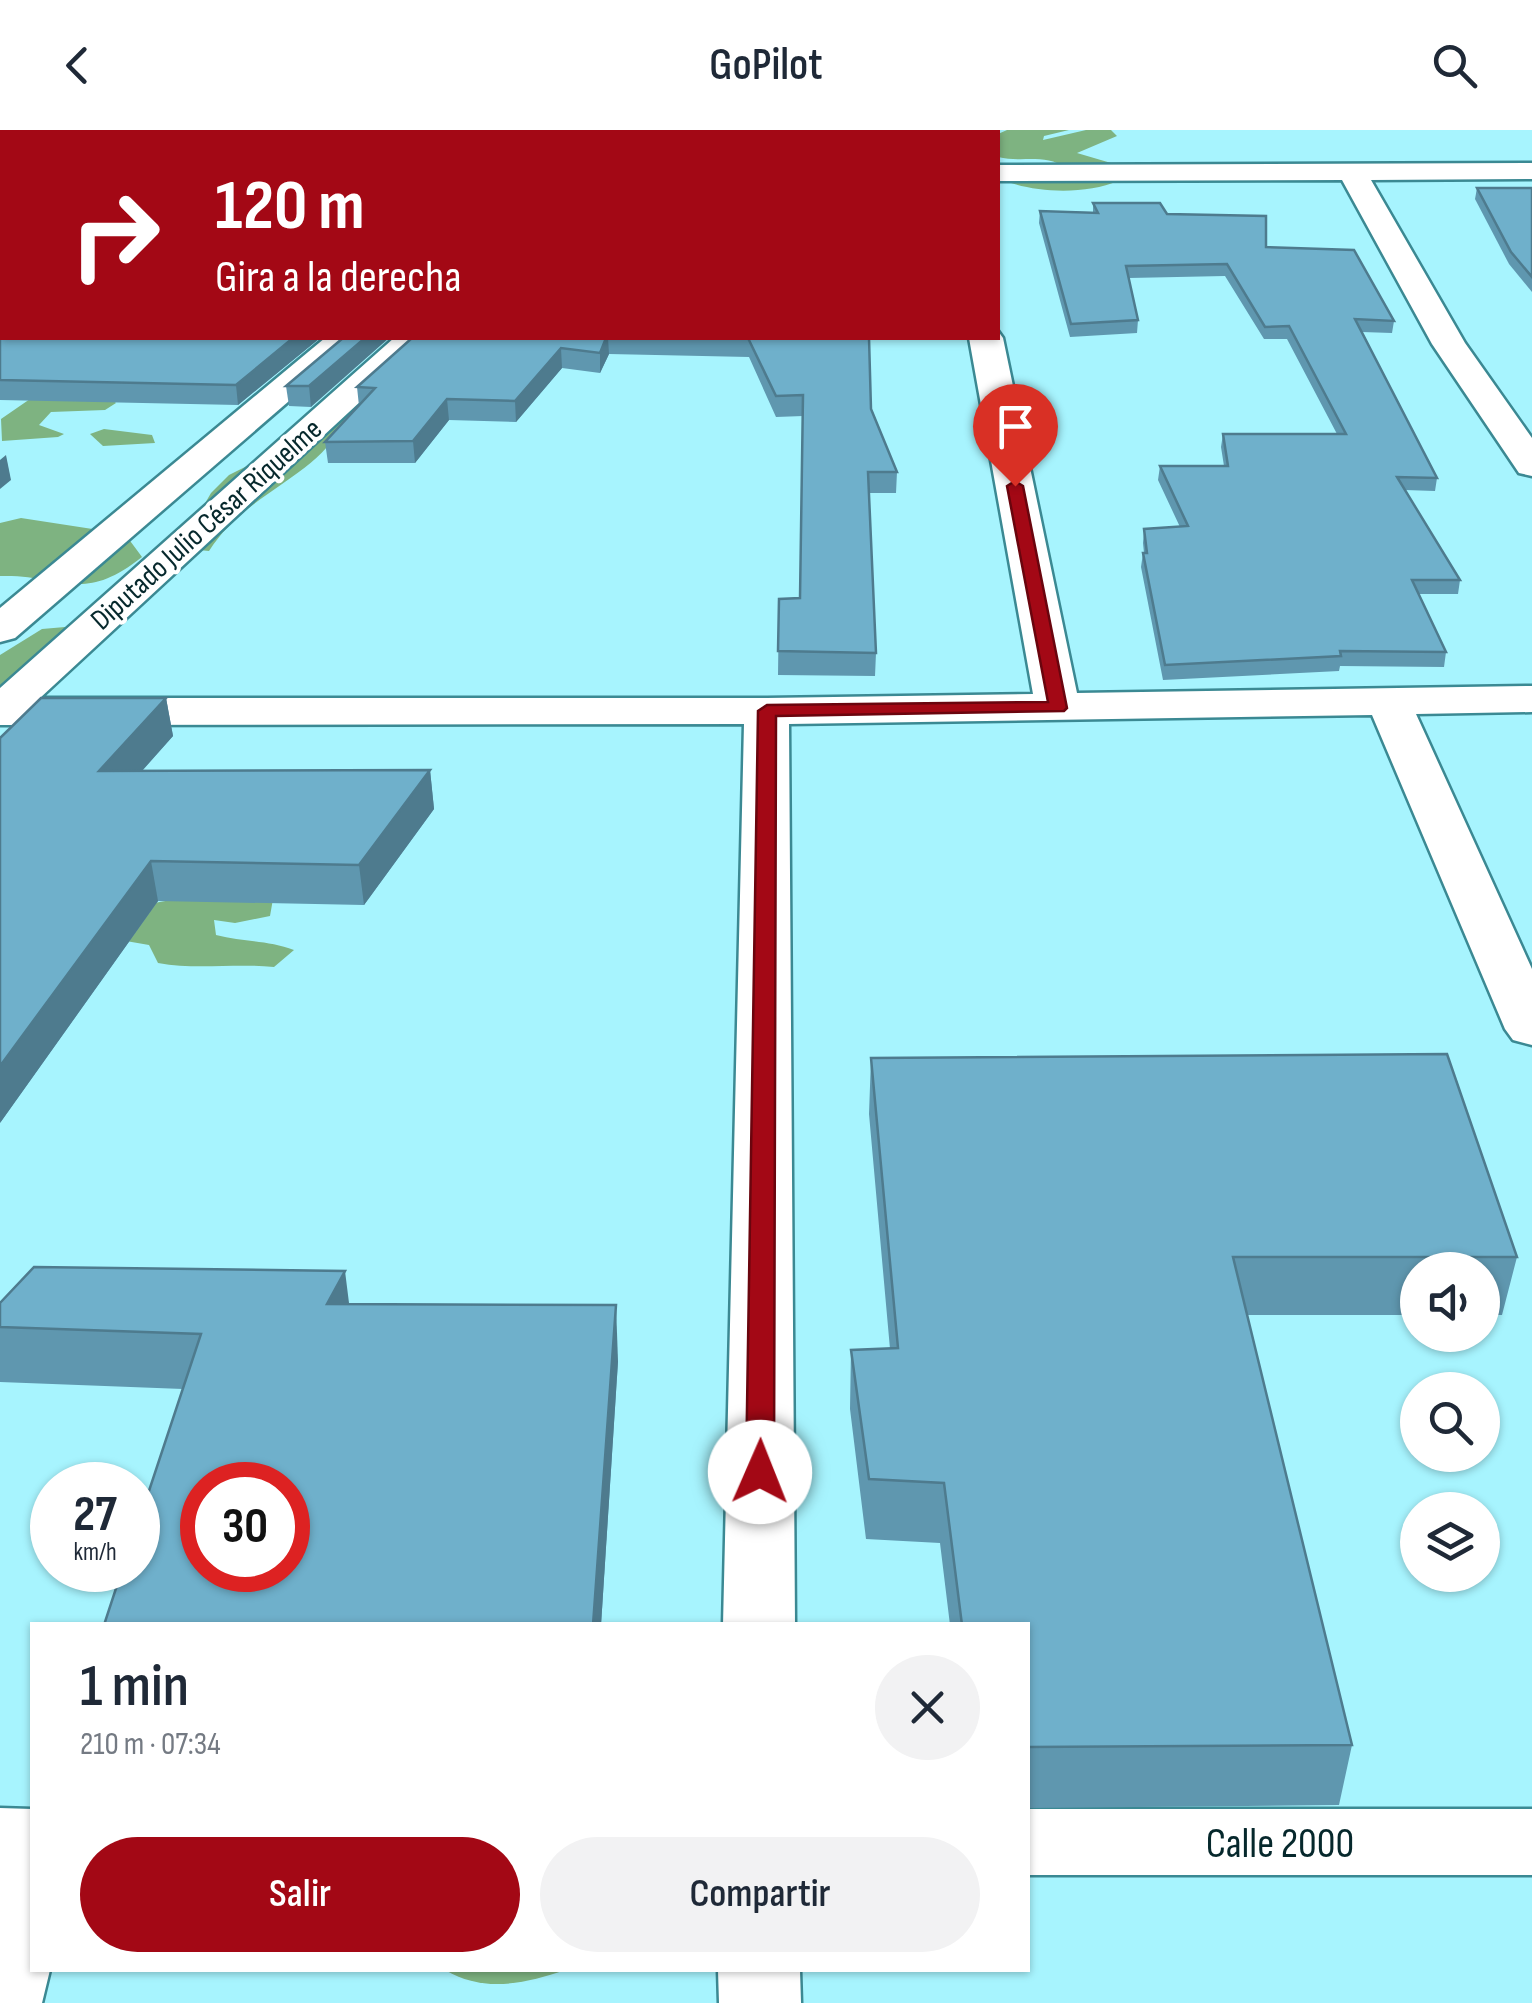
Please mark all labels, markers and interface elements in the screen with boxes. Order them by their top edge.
icon: back [50,38,105,93]
text: GoPilot [709,38,823,93]
icon: search [1427,38,1482,93]
text: 120 m [215,165,365,249]
icon: right [50,170,180,300]
text: Gira a la derecha [215,250,462,305]
pin [973,384,1058,487]
icon: arrive [988,399,1043,454]
street label: Diputado Julio César Riquelme [84,411,330,638]
map controls [1400,1252,1500,1592]
button: sound [1400,1252,1500,1352]
button: search [1400,1372,1500,1472]
position arrow [708,1420,812,1524]
speed limit sign: 30 [180,1462,310,1592]
text: 27 [73,1485,117,1545]
button: layers [1400,1492,1500,1592]
text: km/h [73,1537,117,1568]
text: 1 min [80,1651,189,1723]
button: close [875,1655,980,1760]
text: 210 m · 07:34 [80,1725,221,1764]
street label: Calle 2000 [1206,1819,1354,1870]
button: Salir [80,1837,520,1952]
button: Compartir [540,1837,980,1952]

